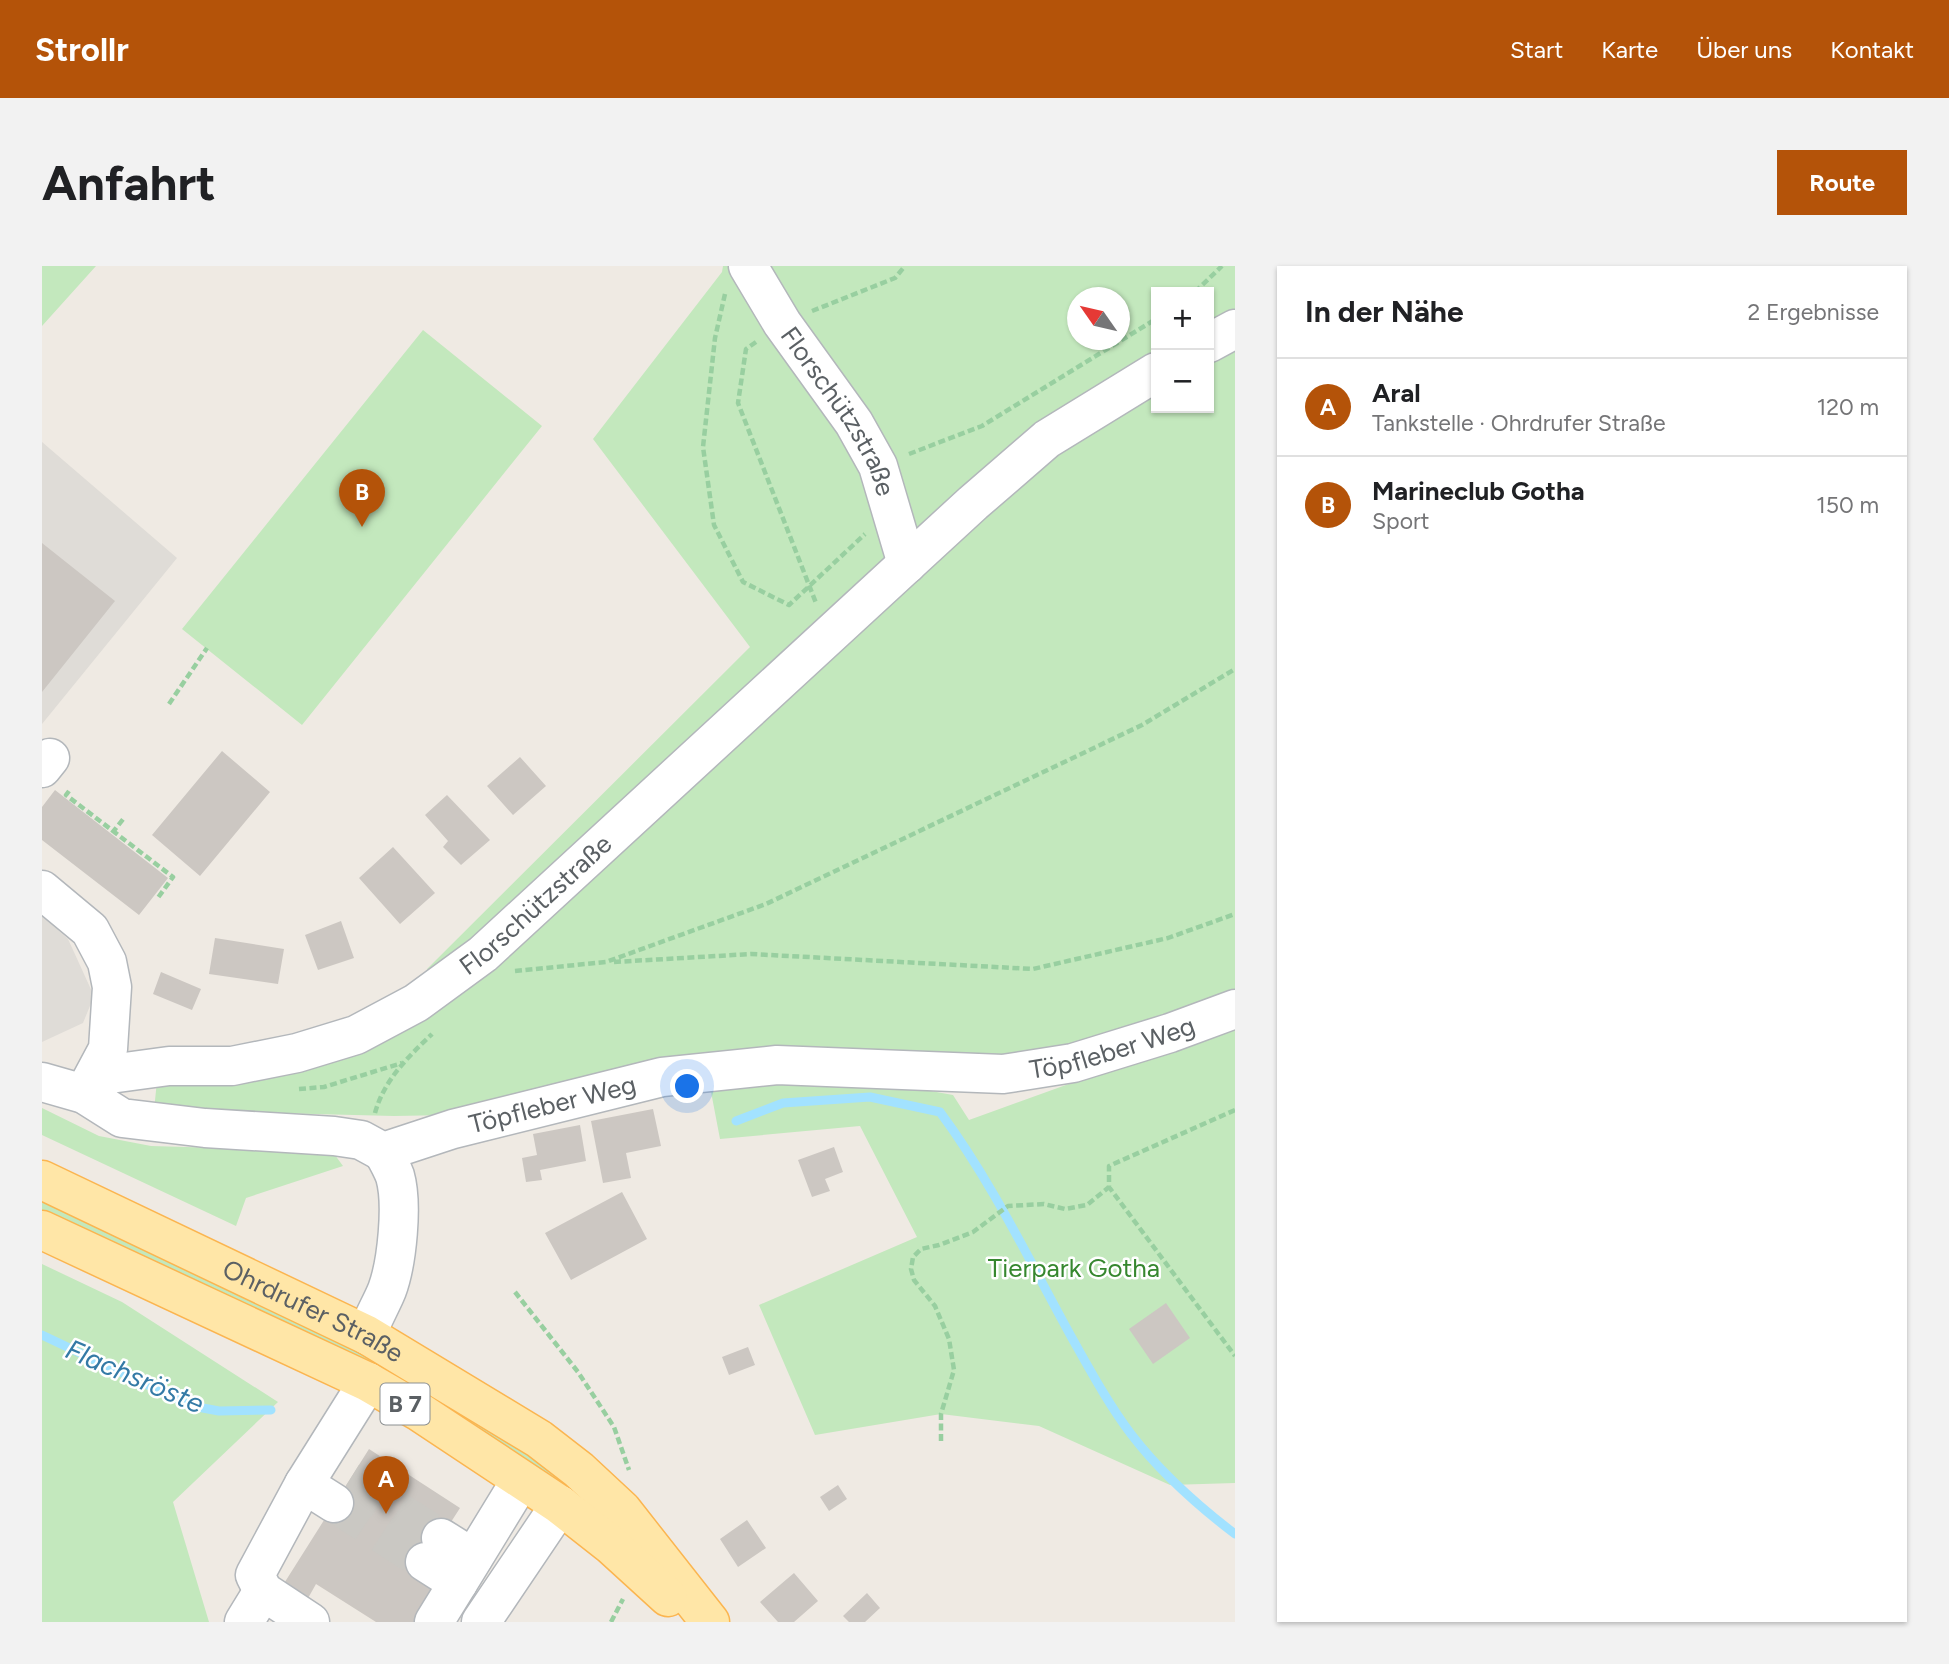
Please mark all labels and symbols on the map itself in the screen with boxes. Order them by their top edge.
north arrow [1067,287,1130,350]
street label: Florschützstraße [774,320,902,500]
pin: B [339,469,385,527]
street label: Florschützstraße [453,828,618,982]
street label: Töpfleber Weg [1027,1009,1199,1086]
street label: Töpfleber Weg [466,1068,639,1140]
your location [670,1069,704,1103]
park label: Tierpark Gotha [988,1252,1160,1284]
street label: Ohrdrufer Straße [218,1253,409,1369]
water label: Flachsröste [61,1332,209,1420]
road number: B 7 [380,1384,430,1424]
pin: A [363,1456,409,1514]

